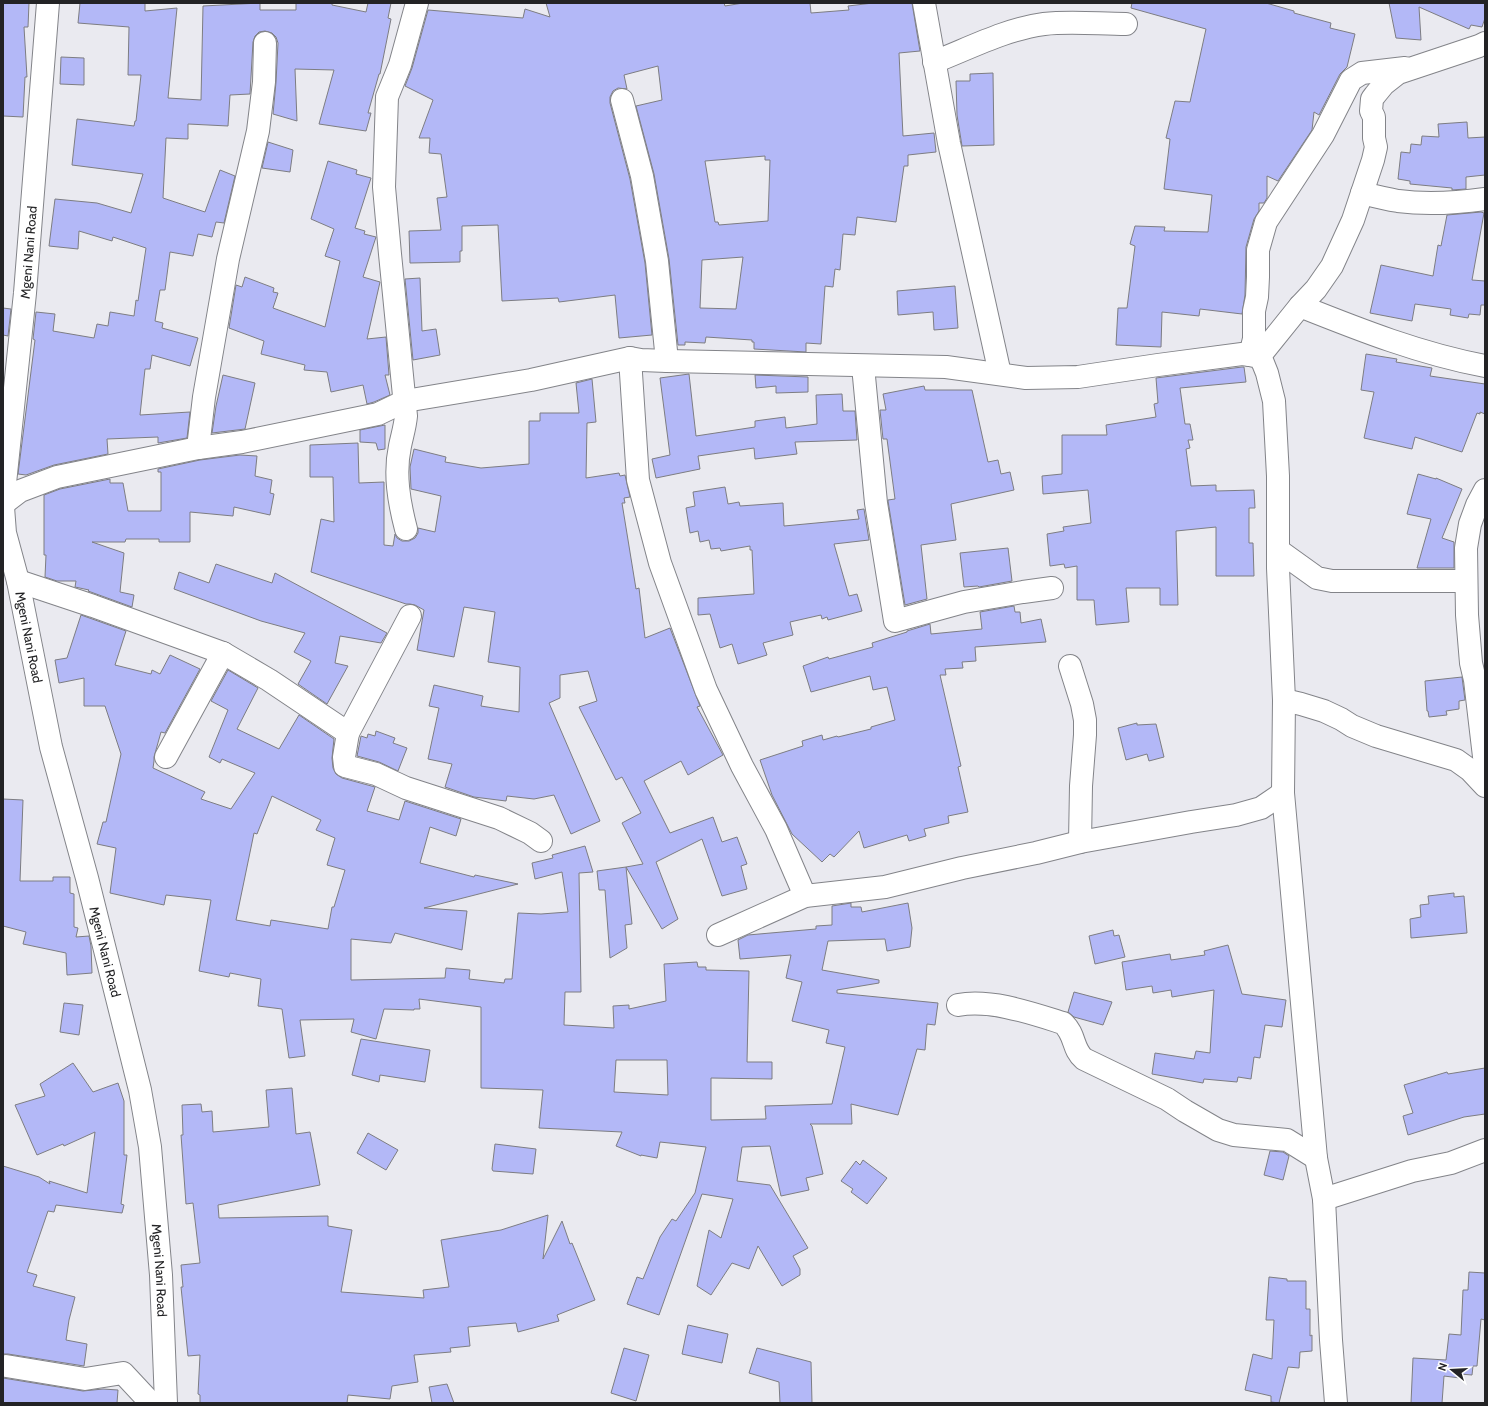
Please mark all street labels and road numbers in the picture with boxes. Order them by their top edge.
street label: Mgeni Nani Road [16,205,40,299]
street label: Mgeni Nani Road [12,590,46,684]
street label: Mgeni Nani Road [86,905,124,999]
street label: Mgeni Nani Road [149,1223,171,1317]

